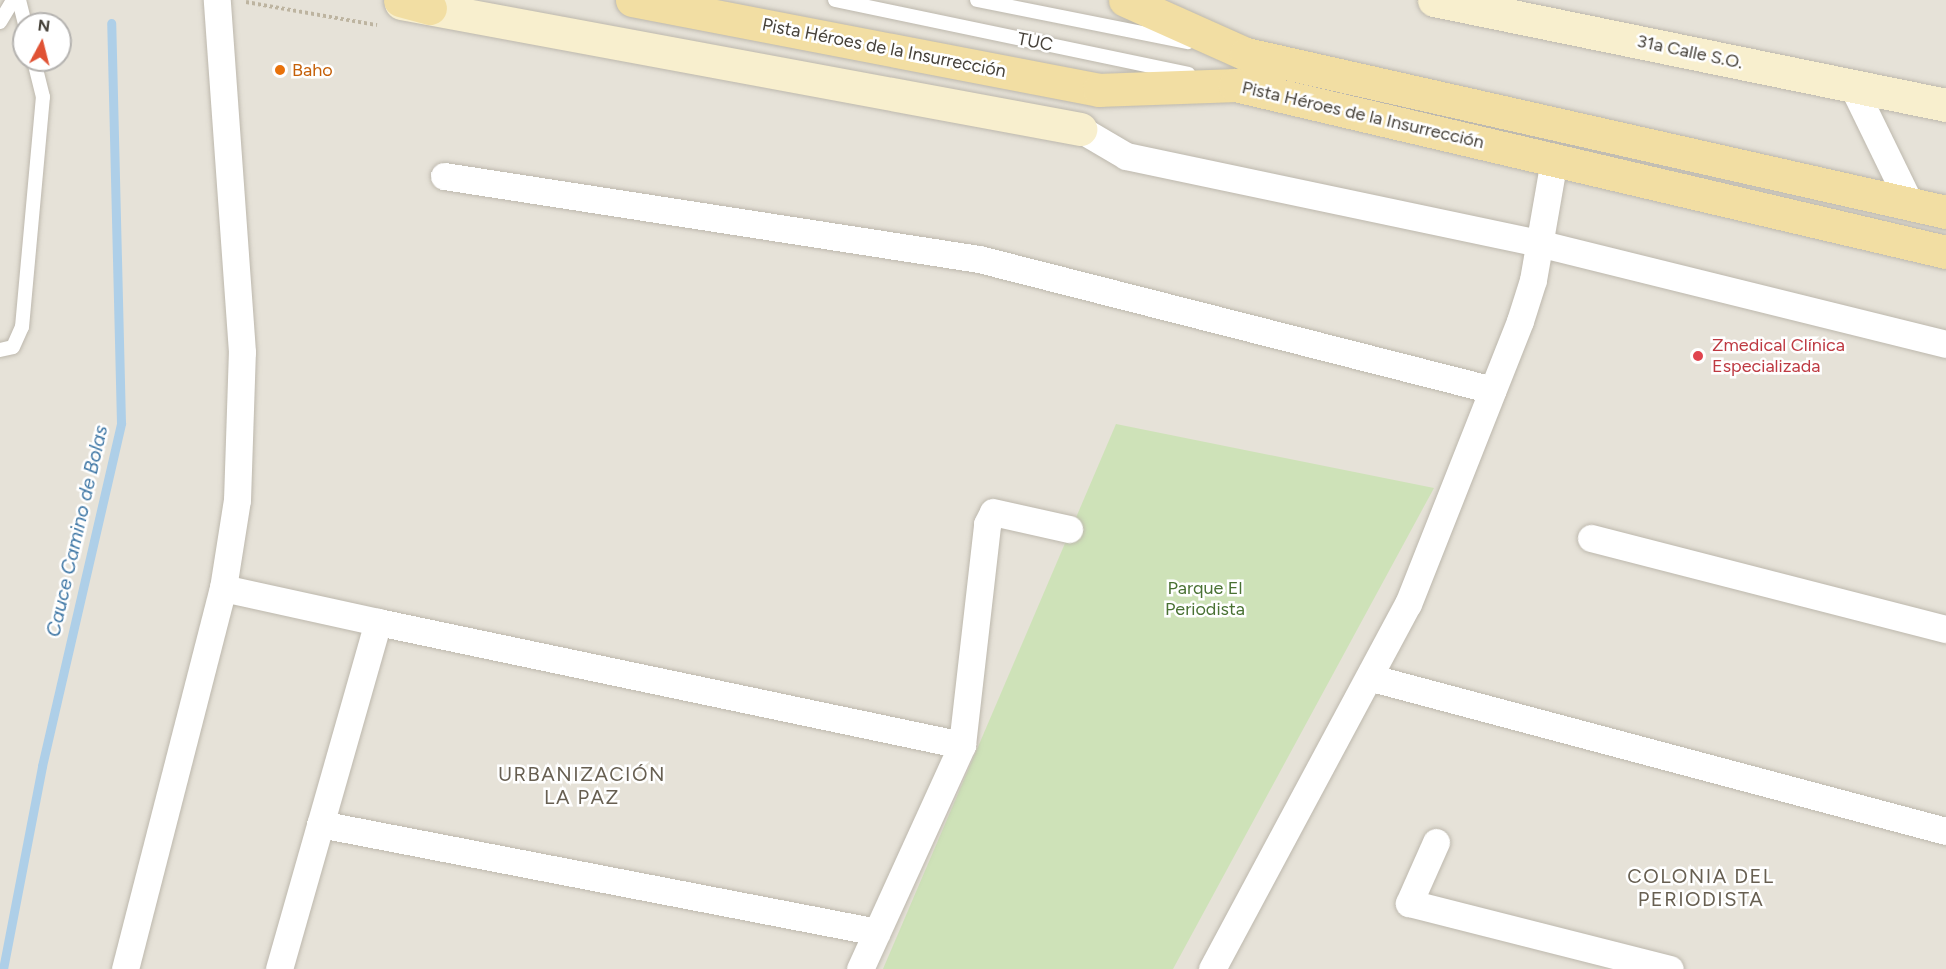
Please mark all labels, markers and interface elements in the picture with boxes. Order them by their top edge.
north arrow [12,12,72,72]
street label: Pista Héroes de la Insurrección [760,14,1008,82]
text: N [37,15,51,36]
street label: TUC [1015,28,1055,56]
street label: 31a Calle S.O. [1635,30,1745,74]
place label: Baho [292,59,333,81]
marker: Baho [273,63,287,77]
street label: Pista Héroes de la Insurrección [1240,77,1486,153]
place label: Zmedical Clínica Especializada [1712,335,1845,378]
marker: Zmedical Clínica Especializada [1689,347,1707,365]
water label: Cauce Camino de Bolas [41,423,113,639]
park label: Parque El Periodista [1165,578,1245,620]
district label: URBANIZACIÓN LA PAZ [498,762,666,809]
district label: COLONIA DEL PERIODISTA [1627,864,1775,911]

